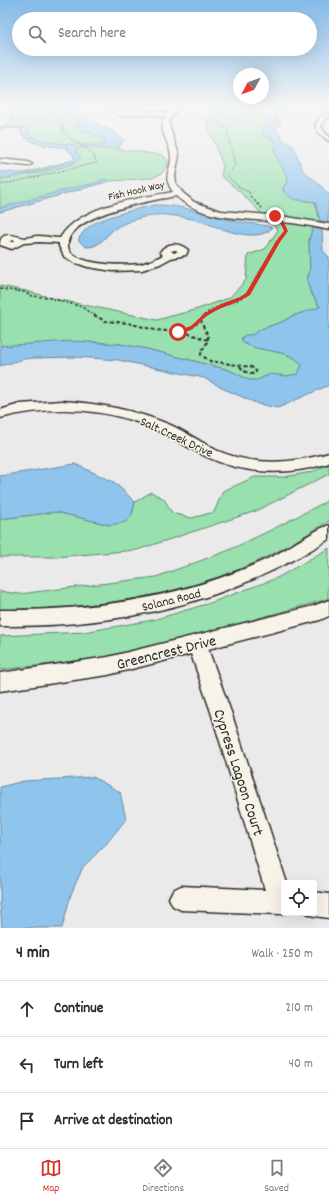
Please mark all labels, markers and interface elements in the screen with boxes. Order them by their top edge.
search box [12,12,317,56]
icon: search [26,23,48,45]
text: Search here [58,23,126,45]
north arrow [233,68,269,104]
street label: Fish Hook Way [107,178,167,206]
route end [266,207,284,225]
route start [169,323,187,341]
street label: Salt Creek Drive [136,413,216,464]
street label: Solana Road [140,585,203,618]
street label: Greencrest Drive [114,630,219,677]
street label: Cypress Lagoon Court [206,706,269,839]
map controls [281,880,317,916]
button: locate [281,880,317,916]
text: 4 min [16,942,50,966]
text: Walk · 250 m [251,945,313,964]
icon: ahead [16,998,38,1020]
text: Continue [54,998,103,1020]
text: 210 m [285,999,313,1018]
icon: left [16,1054,38,1076]
text: Turn left [54,1054,103,1076]
text: 40 m [289,1055,313,1074]
icon: arrive [16,1110,38,1132]
text: Arrive at destination [54,1110,172,1132]
tab: Map [40,1157,62,1197]
tab: Directions [142,1157,184,1197]
tab: Saved [264,1157,289,1197]

